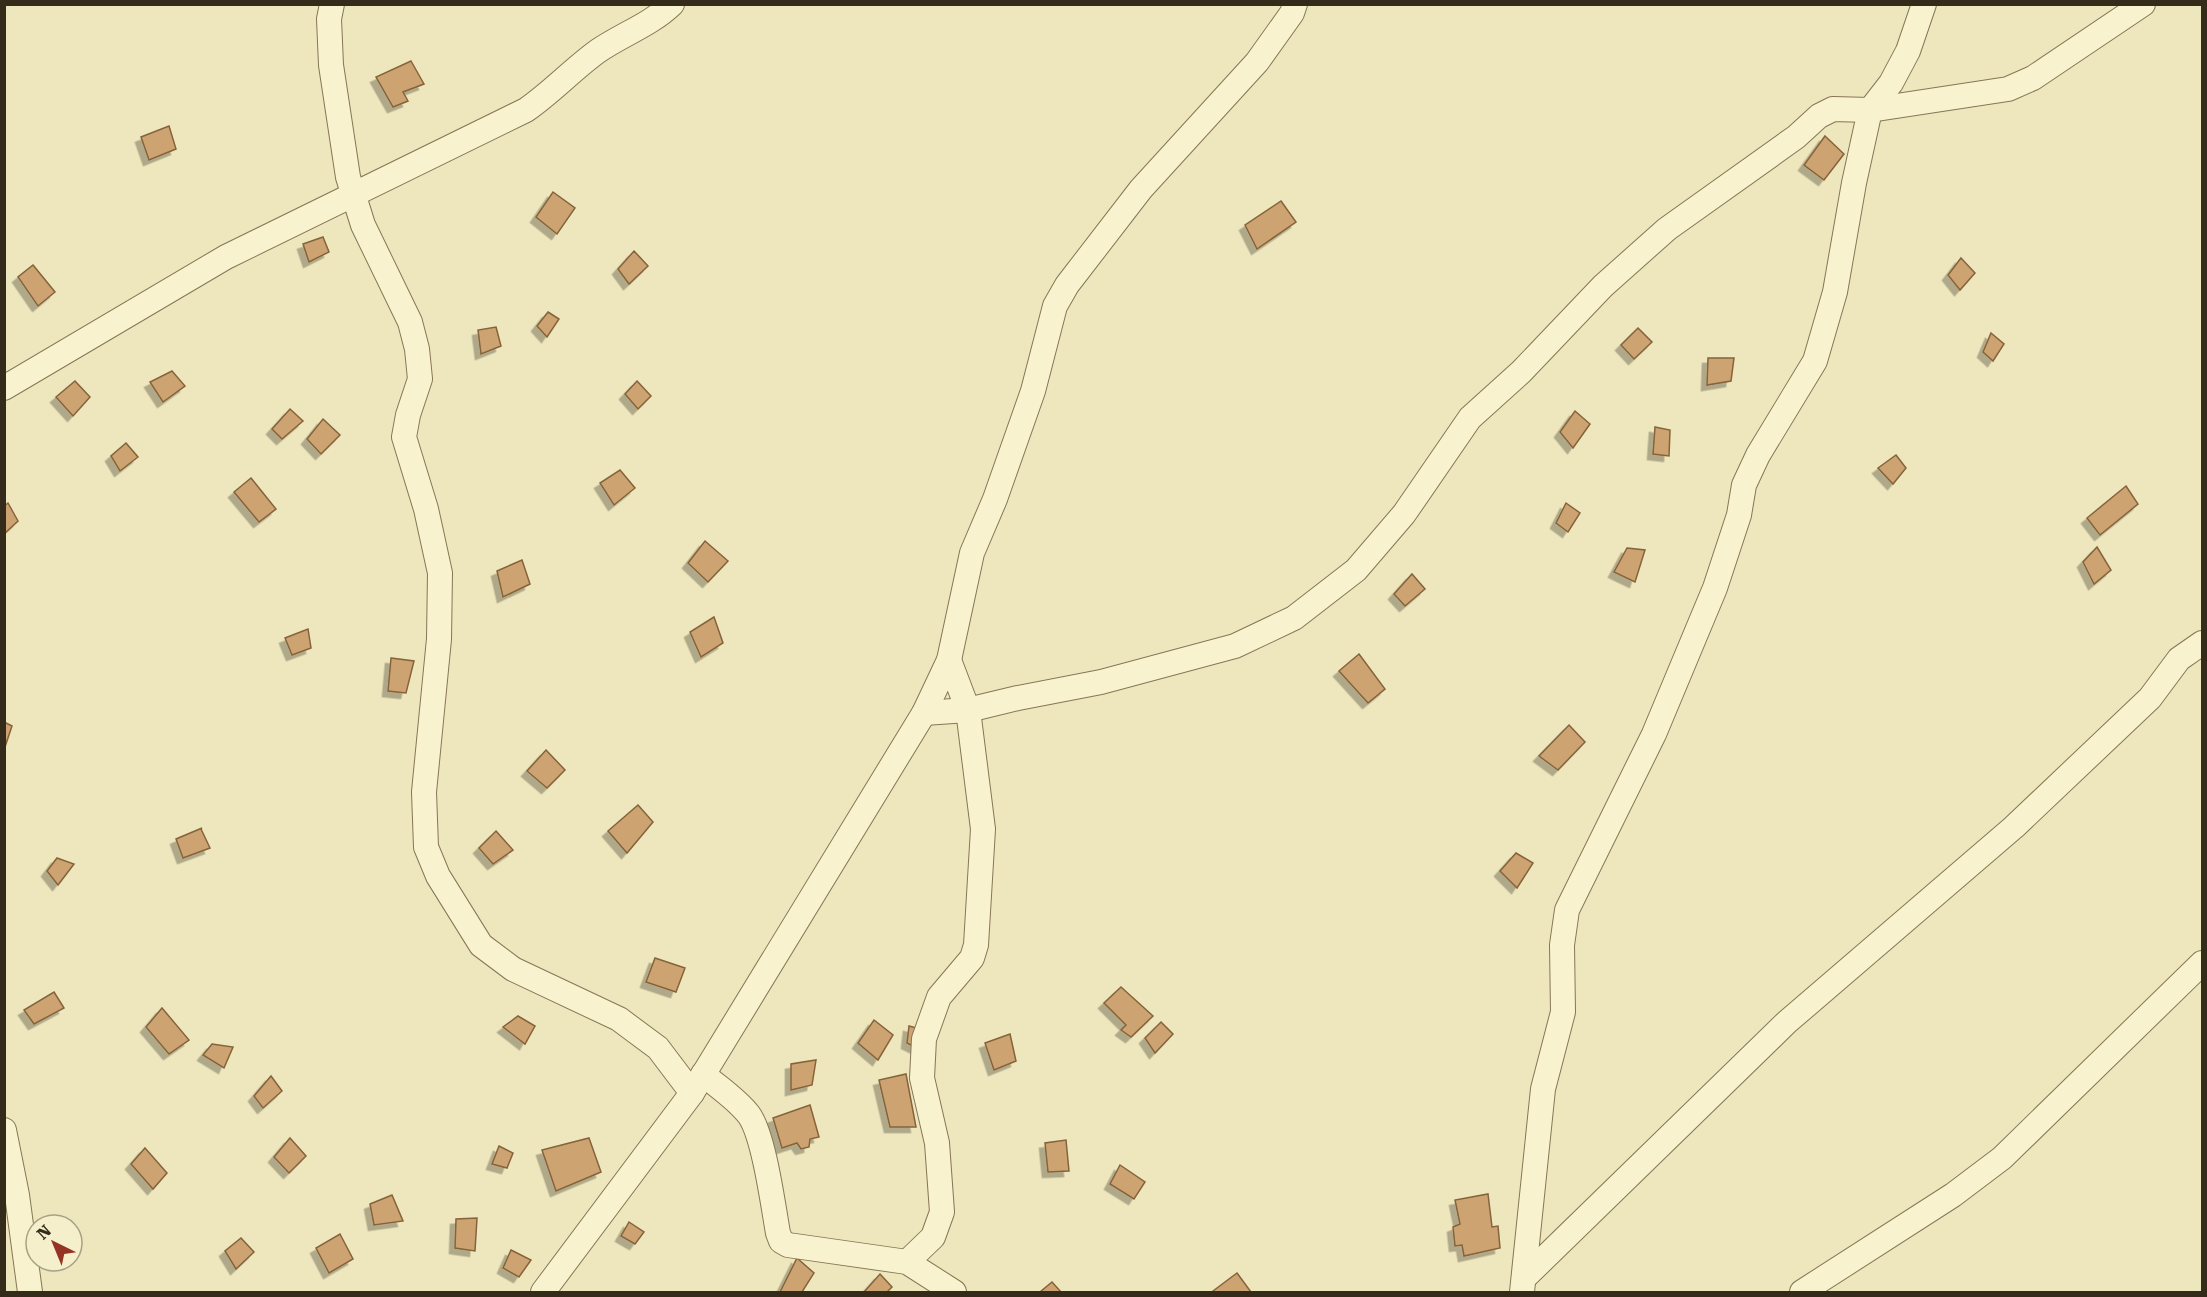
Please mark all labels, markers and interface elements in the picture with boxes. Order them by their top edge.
north arrow [24,1213,84,1273]
text: N [33,1221,55,1244]

